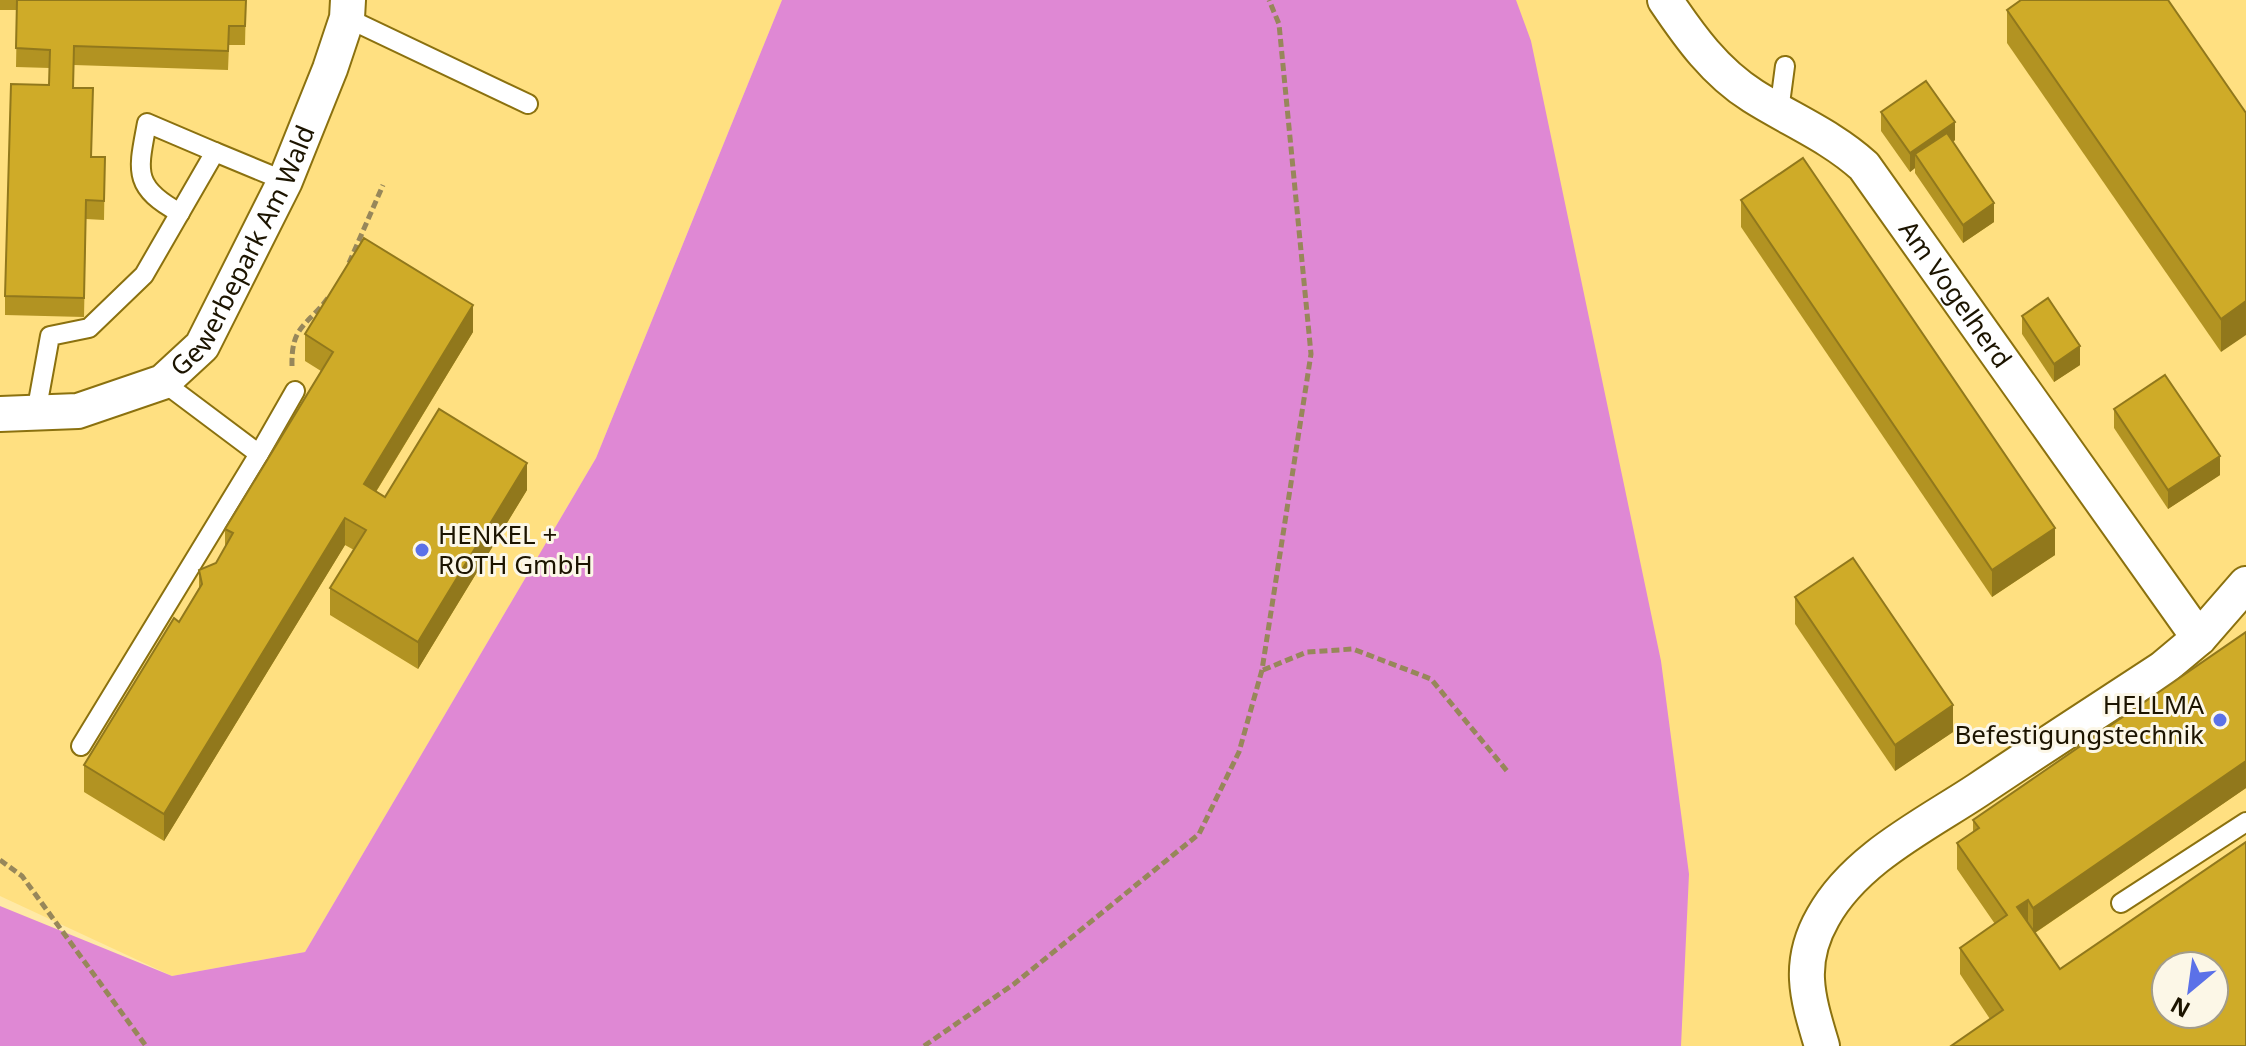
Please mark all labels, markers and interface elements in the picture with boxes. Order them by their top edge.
street label: Gewerbepark Am Wald [162,120,323,384]
street label: Am Vogelherd [1891,213,2021,375]
place label: HENKEL + ROTH GmbH [438,516,593,582]
marker: HENKEL + ROTH GmbH [413,541,431,559]
place label: HELLMA Befestigungstechnik [1954,686,2204,752]
marker: HELLMA Befestigungstechnik [2211,711,2229,729]
north arrow [2150,950,2230,1030]
text: N [2165,991,2195,1026]

